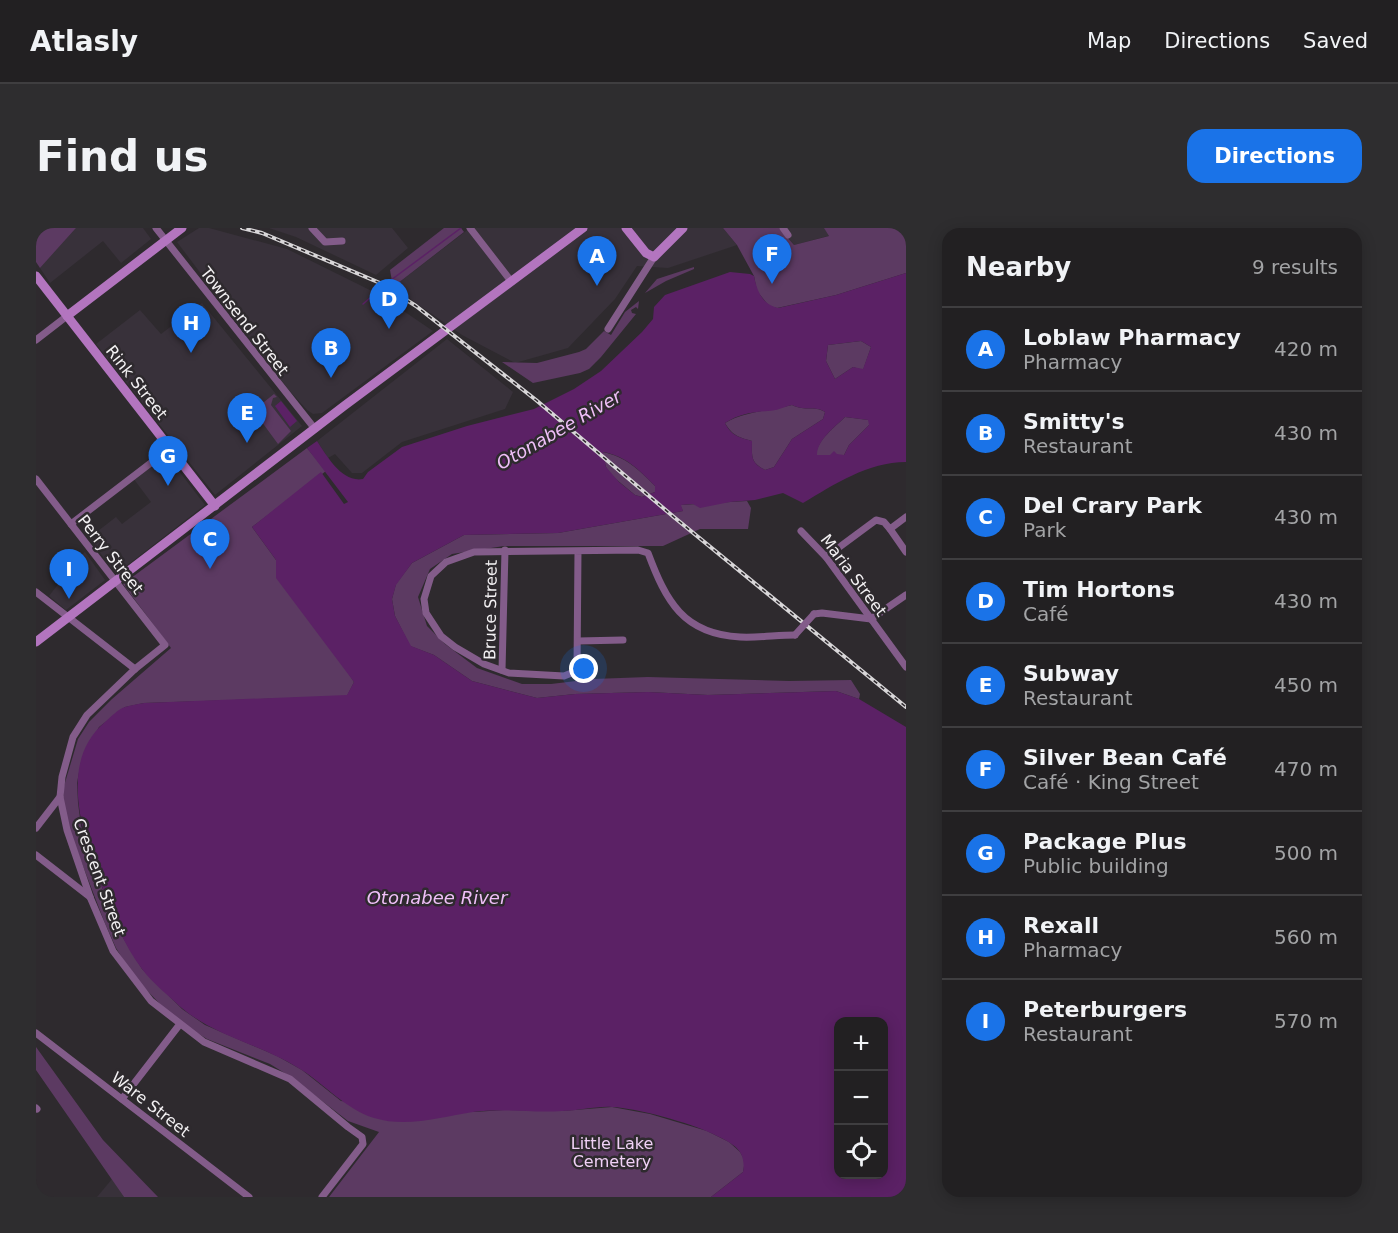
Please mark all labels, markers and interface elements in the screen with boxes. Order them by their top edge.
text: Atlasly [30,25,138,58]
text: Map [1087,29,1131,53]
text: Directions [1164,29,1270,53]
text: Saved [1303,29,1368,53]
button: Directions [1187,129,1362,183]
text: Find us [36,132,209,181]
pin: F [752,235,792,284]
pin: A [578,236,616,286]
text: Nearby [966,252,1071,282]
text: 9 results [1252,255,1338,279]
street label: Townsend Street [196,263,293,379]
pin: D [370,279,408,329]
pin: H [172,304,210,353]
text: Loblaw Pharmacy [1023,325,1241,350]
pin: B [312,328,350,378]
text: A [978,337,993,361]
text: 420 m [1274,337,1338,361]
street label: Rink Street [102,342,171,423]
text: Pharmacy [1023,350,1122,374]
water label: Otonabee River [493,385,626,474]
pin: E [228,394,266,443]
text: Smitty's [1023,409,1125,434]
text: B [978,421,993,445]
text: 430 m [1274,421,1338,445]
text: Restaurant [1023,434,1133,458]
pin: G [148,436,188,486]
text: Del Crary Park [1023,493,1202,518]
text: C [978,505,993,529]
text: 430 m [1274,505,1338,529]
street label: Perry Street [74,511,147,598]
text: Park [1023,518,1066,542]
pin: C [190,520,230,569]
street label: Maria Street [816,530,891,620]
pin: I [50,550,88,599]
street label: Bruce Street [480,560,501,660]
text: Tim Hortons [1023,577,1175,602]
text: D [977,589,994,613]
text: 430 m [1274,589,1338,613]
text: Café [1023,602,1069,626]
your location [569,654,598,683]
text: Subway [1023,661,1119,686]
text: E [979,673,992,697]
text: 450 m [1274,673,1338,697]
text: Restaurant [1023,686,1133,710]
text: Silver Bean Café [1023,745,1227,770]
text: F [979,757,992,781]
text: 470 m [1274,757,1338,781]
text: Café · King Street [1023,770,1199,794]
street label: Crescent Street [69,815,130,939]
text: Package Plus [1023,829,1187,854]
text: G [977,841,994,865]
text: 500 m [1274,841,1338,865]
text: Public building [1023,854,1169,878]
water label: Otonabee River [367,887,509,908]
text: Rexall [1023,913,1099,938]
text: H [977,925,994,949]
text: 560 m [1274,925,1338,949]
text: Pharmacy [1023,938,1122,962]
text: Peterburgers [1023,997,1187,1022]
text: I [982,1009,989,1033]
text: 570 m [1274,1009,1338,1033]
map controls [834,1017,888,1179]
button: + [834,1017,888,1071]
text: Restaurant [1023,1022,1133,1046]
street label: Ware Street [108,1068,194,1141]
button: − [834,1071,888,1125]
button: locate [834,1125,888,1179]
park label: Little Lake Cemetery [571,1134,653,1171]

